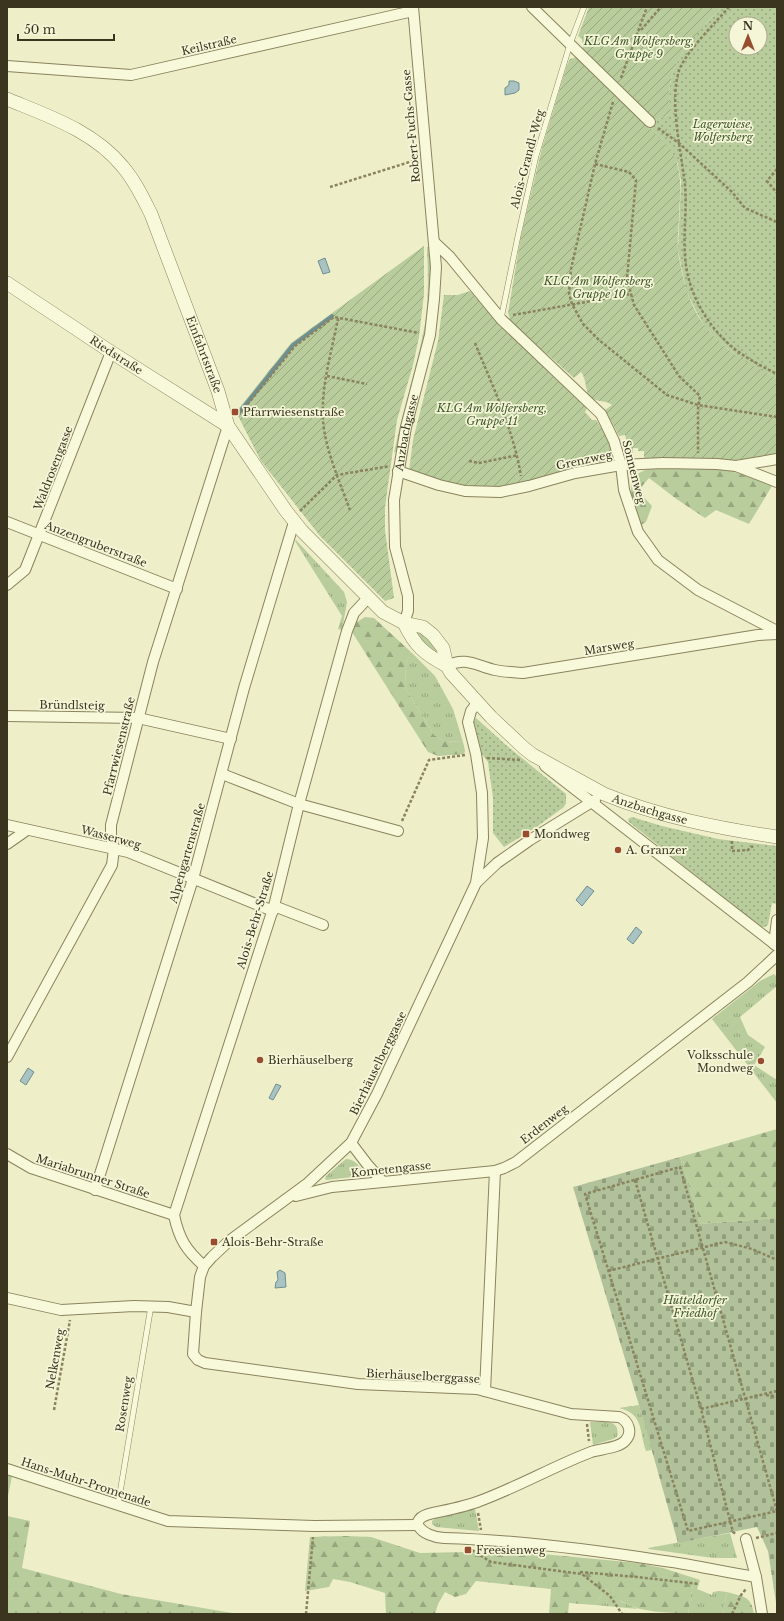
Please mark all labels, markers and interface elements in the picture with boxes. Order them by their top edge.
scale bar [18,16,114,42]
north arrow [728,16,768,56]
text: N [743,19,754,33]
text: 50 m [24,22,56,37]
street label: Keilstraße [180,32,238,58]
park label: KLG Am Wolfersberg, Gruppe 9 [583,34,694,61]
street label: Robert-Fuchs-Gasse [399,69,423,183]
street label: Alois-Grandl-Weg [507,107,547,211]
park label: Lagerwiese, Wolfersberg [692,117,754,144]
park label: KLG Am Wolfersberg, Gruppe 10 [543,274,654,301]
street label: Einfahrtstraße [183,314,225,395]
street label: Riedstraße [87,333,146,377]
street label: Anzbachgasse [392,393,421,473]
park label: KLG Am Wolfersberg, Gruppe 11 [436,401,547,428]
place label: Pfarrwiesenstraße [243,405,344,419]
marker: Pfarrwiesenstraße [230,407,240,417]
street label: Waldrosengasse [30,424,76,513]
street label: Sonnenweg [619,439,649,506]
street label: Grenzweg [555,447,614,473]
street label: Anzengruberstraße [42,518,149,570]
street label: Marsweg [583,636,635,658]
street label: Pfarrwiesenstraße [100,695,138,797]
street label: Bründlsteig [39,697,105,713]
street label: Anzbachgasse [609,791,689,827]
street label: Alpengartenstraße [166,801,208,906]
street label: Wasserweg [78,822,143,852]
place label: Mondweg [534,827,590,841]
marker: Mondweg [521,829,531,839]
place label: A. Granzer [625,843,687,857]
marker: A. Granzer [613,845,623,855]
street label: Alois-Behr-Straße [233,869,277,972]
street label: Bierhäuselberggasse [347,1009,409,1117]
place label: Volksschule Mondweg [686,1048,753,1075]
place label: Bierhäuselberg [268,1053,353,1067]
marker: Bierhäuselberg [255,1055,265,1065]
marker: Volksschule Mondweg [756,1056,766,1066]
street label: Erdenweg [518,1101,571,1147]
street label: Mariabrunner Straße [34,1151,152,1201]
street label: Kometengasse [350,1158,432,1180]
place label: Alois-Behr-Straße [221,1235,324,1249]
marker: Alois-Behr-Straße [209,1237,219,1247]
park label: Hütteldorfer Friedhof [662,1293,728,1320]
street label: Nelkenweg [43,1327,67,1391]
street label: Bierhäuselberggasse [366,1366,480,1386]
street label: Rosenweg [113,1375,135,1433]
street label: Hans-Muhr-Promenade [19,1454,153,1510]
place label: Freesienweg [476,1543,546,1557]
marker: Freesienweg [463,1545,473,1555]

